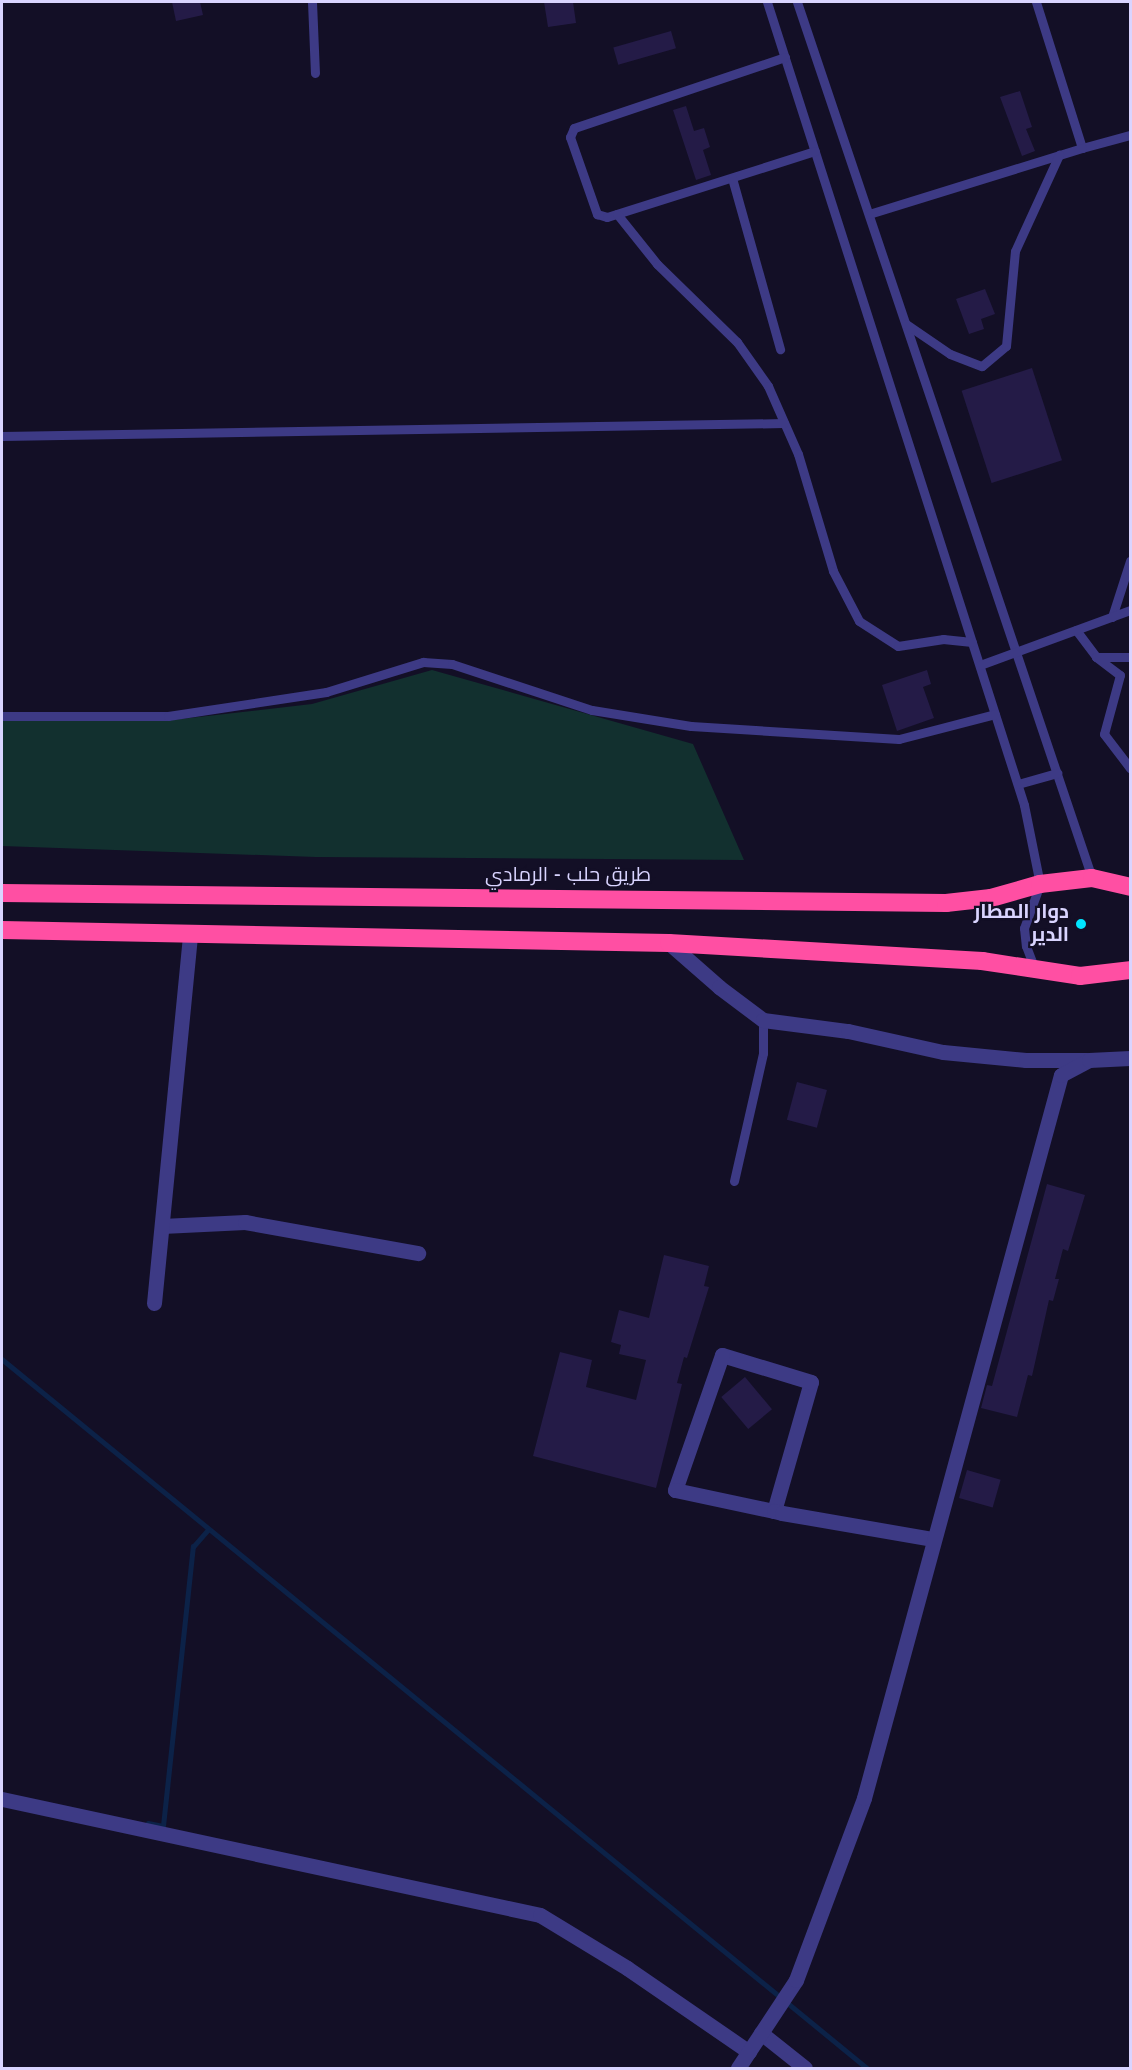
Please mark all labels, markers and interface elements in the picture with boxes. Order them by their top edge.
street label: طريق حلب - الرمادي [485,863,651,887]
place label: دوار المطار الدير [974,900,1069,947]
marker: دوار المطار الدير [1074,917,1088,931]

